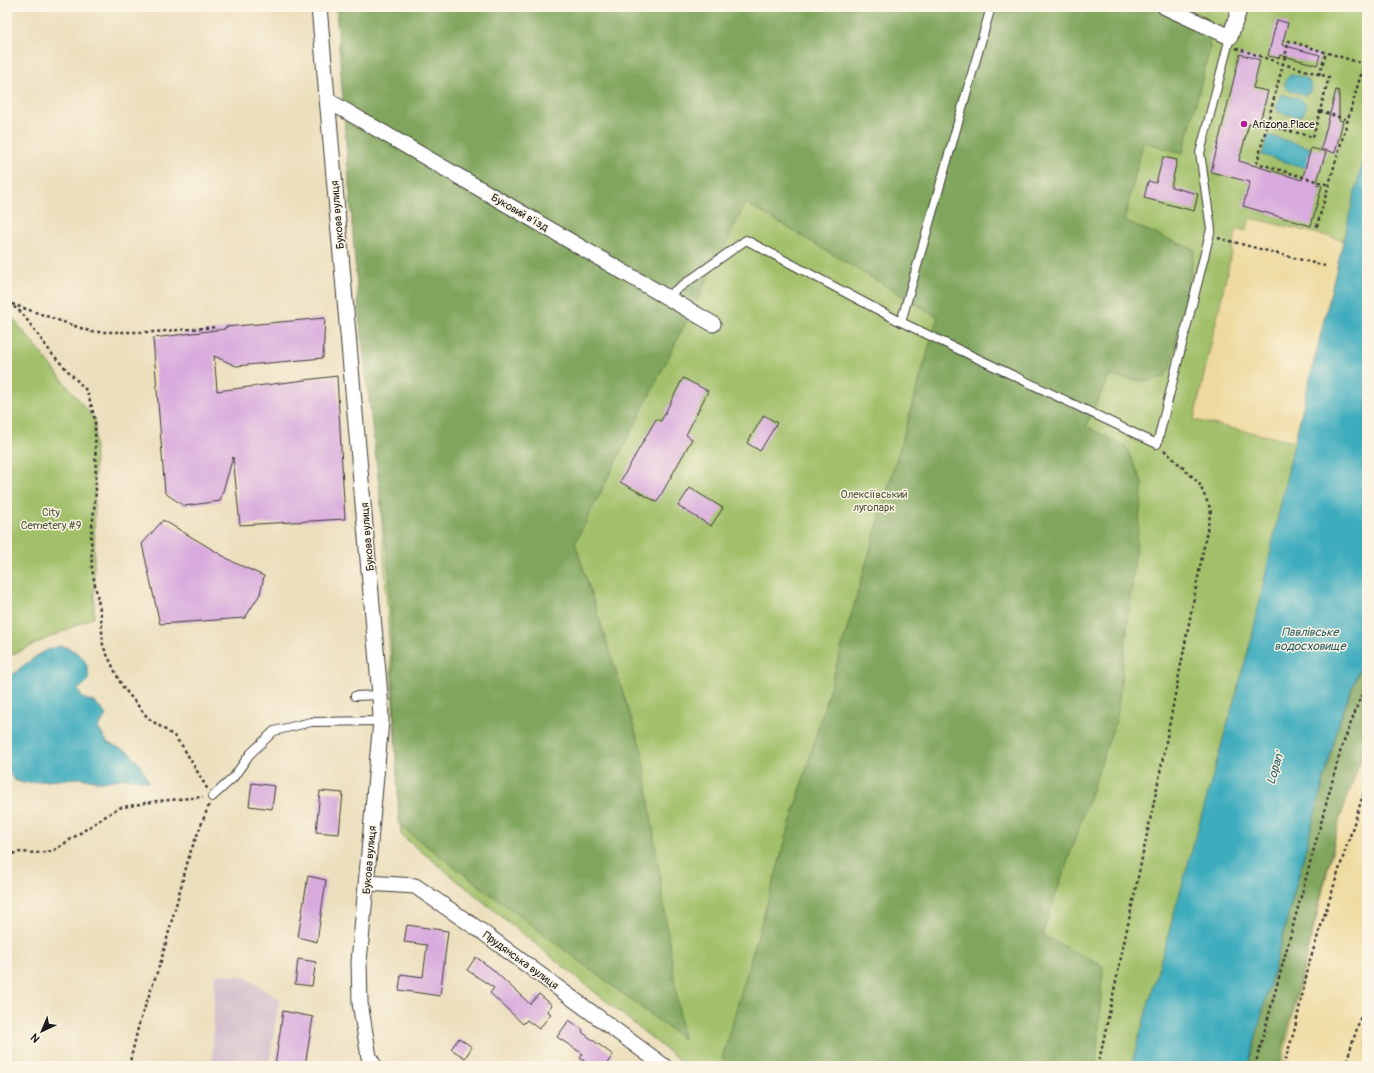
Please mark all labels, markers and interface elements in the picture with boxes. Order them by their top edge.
place label: Arizona.Place [1252,118,1315,131]
marker: Arizona.Place [1239,119,1249,129]
street label: Букова вулиця [328,180,347,250]
street label: Буковий в'їзд [489,191,551,234]
park label: Олексіївський лугопарк [840,488,908,514]
street label: Букова вулиця [358,502,377,572]
park label: City Cemetery #9 [21,506,82,532]
water label: Павлівське водосховище [1274,625,1347,654]
water label: Lopan' [1263,748,1288,786]
street label: Букова вулиця [360,825,379,895]
street label: Прудянська вулиця [480,929,561,992]
north arrow [22,1011,62,1051]
text: N [28,1030,43,1045]

